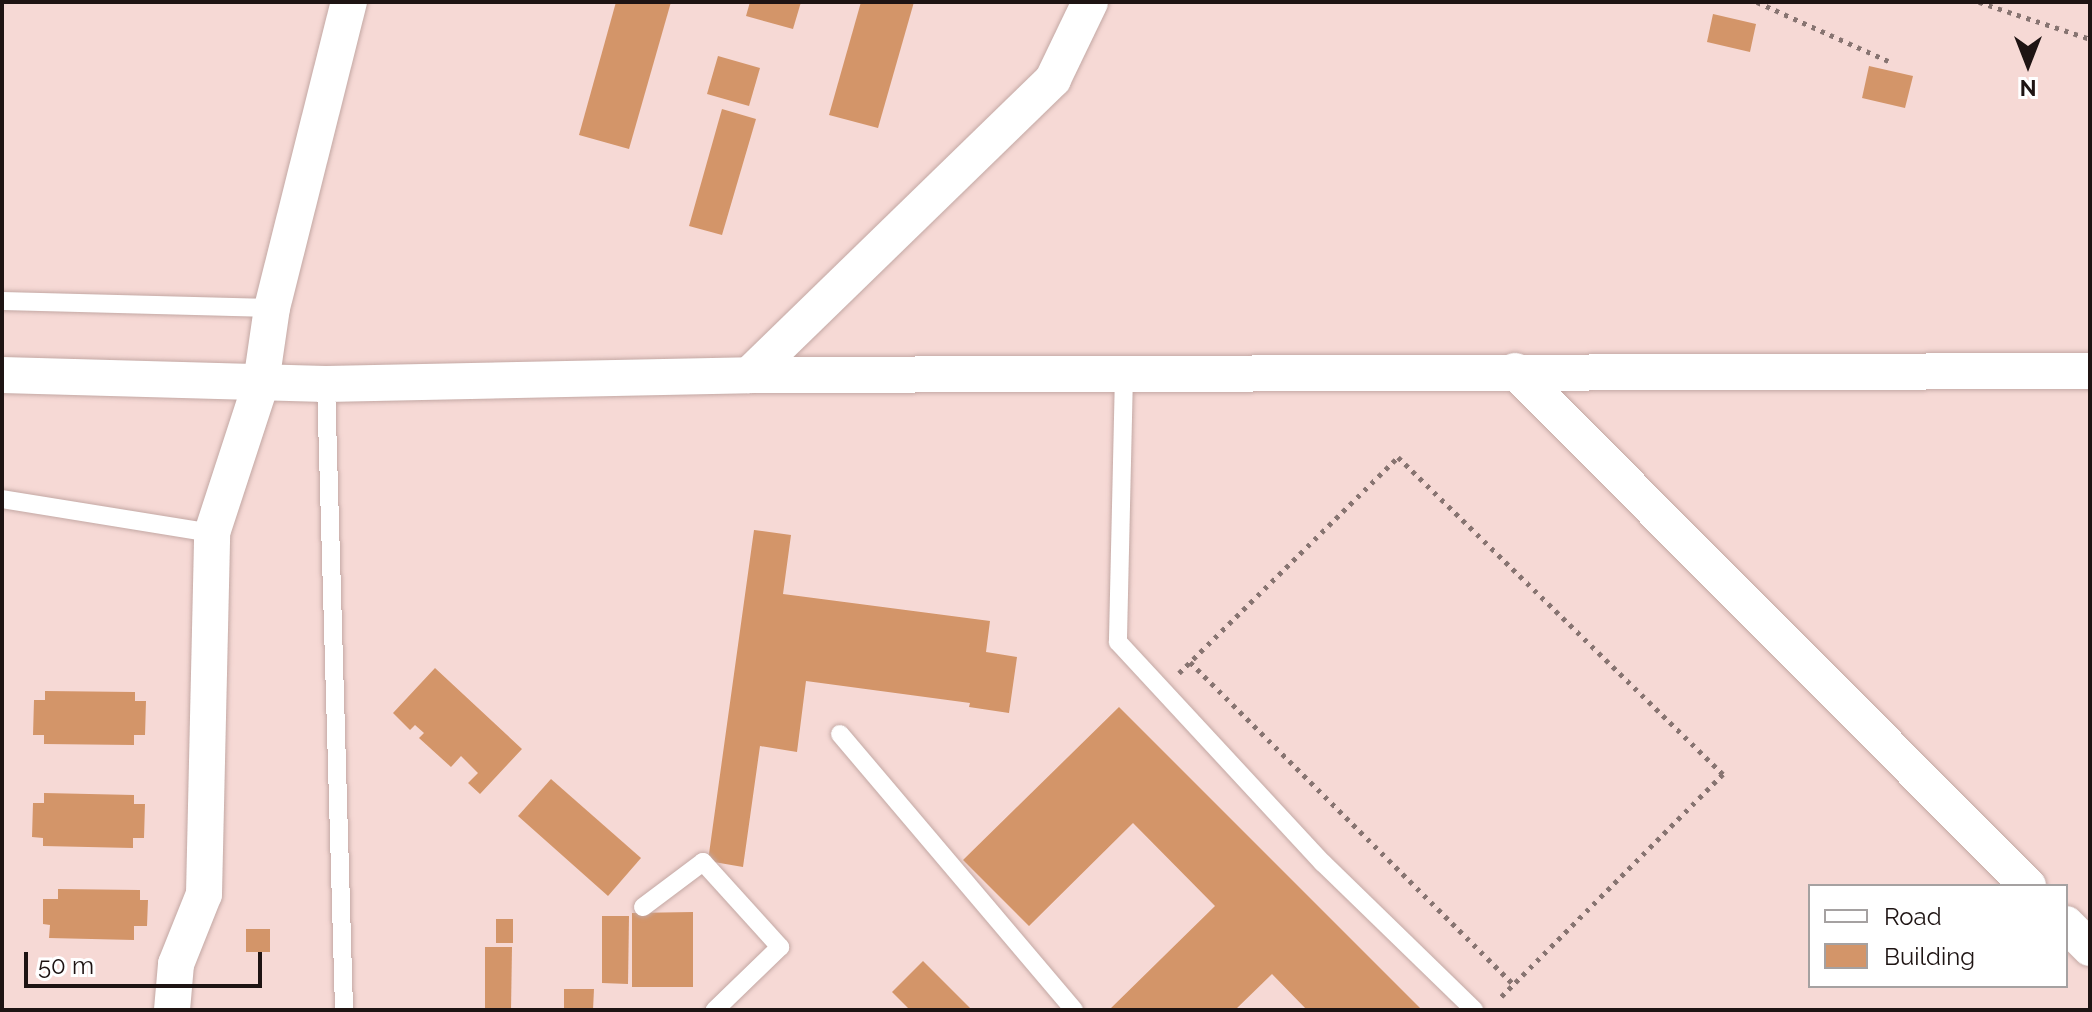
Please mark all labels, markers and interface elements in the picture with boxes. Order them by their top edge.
north arrow [1988,24,2068,104]
text: N [2020,75,2036,101]
legend [1808,884,2068,988]
text: Road [1884,902,1942,931]
scale bar [28,936,266,986]
text: Building [1884,942,1975,971]
text: 50 m [38,951,94,980]

